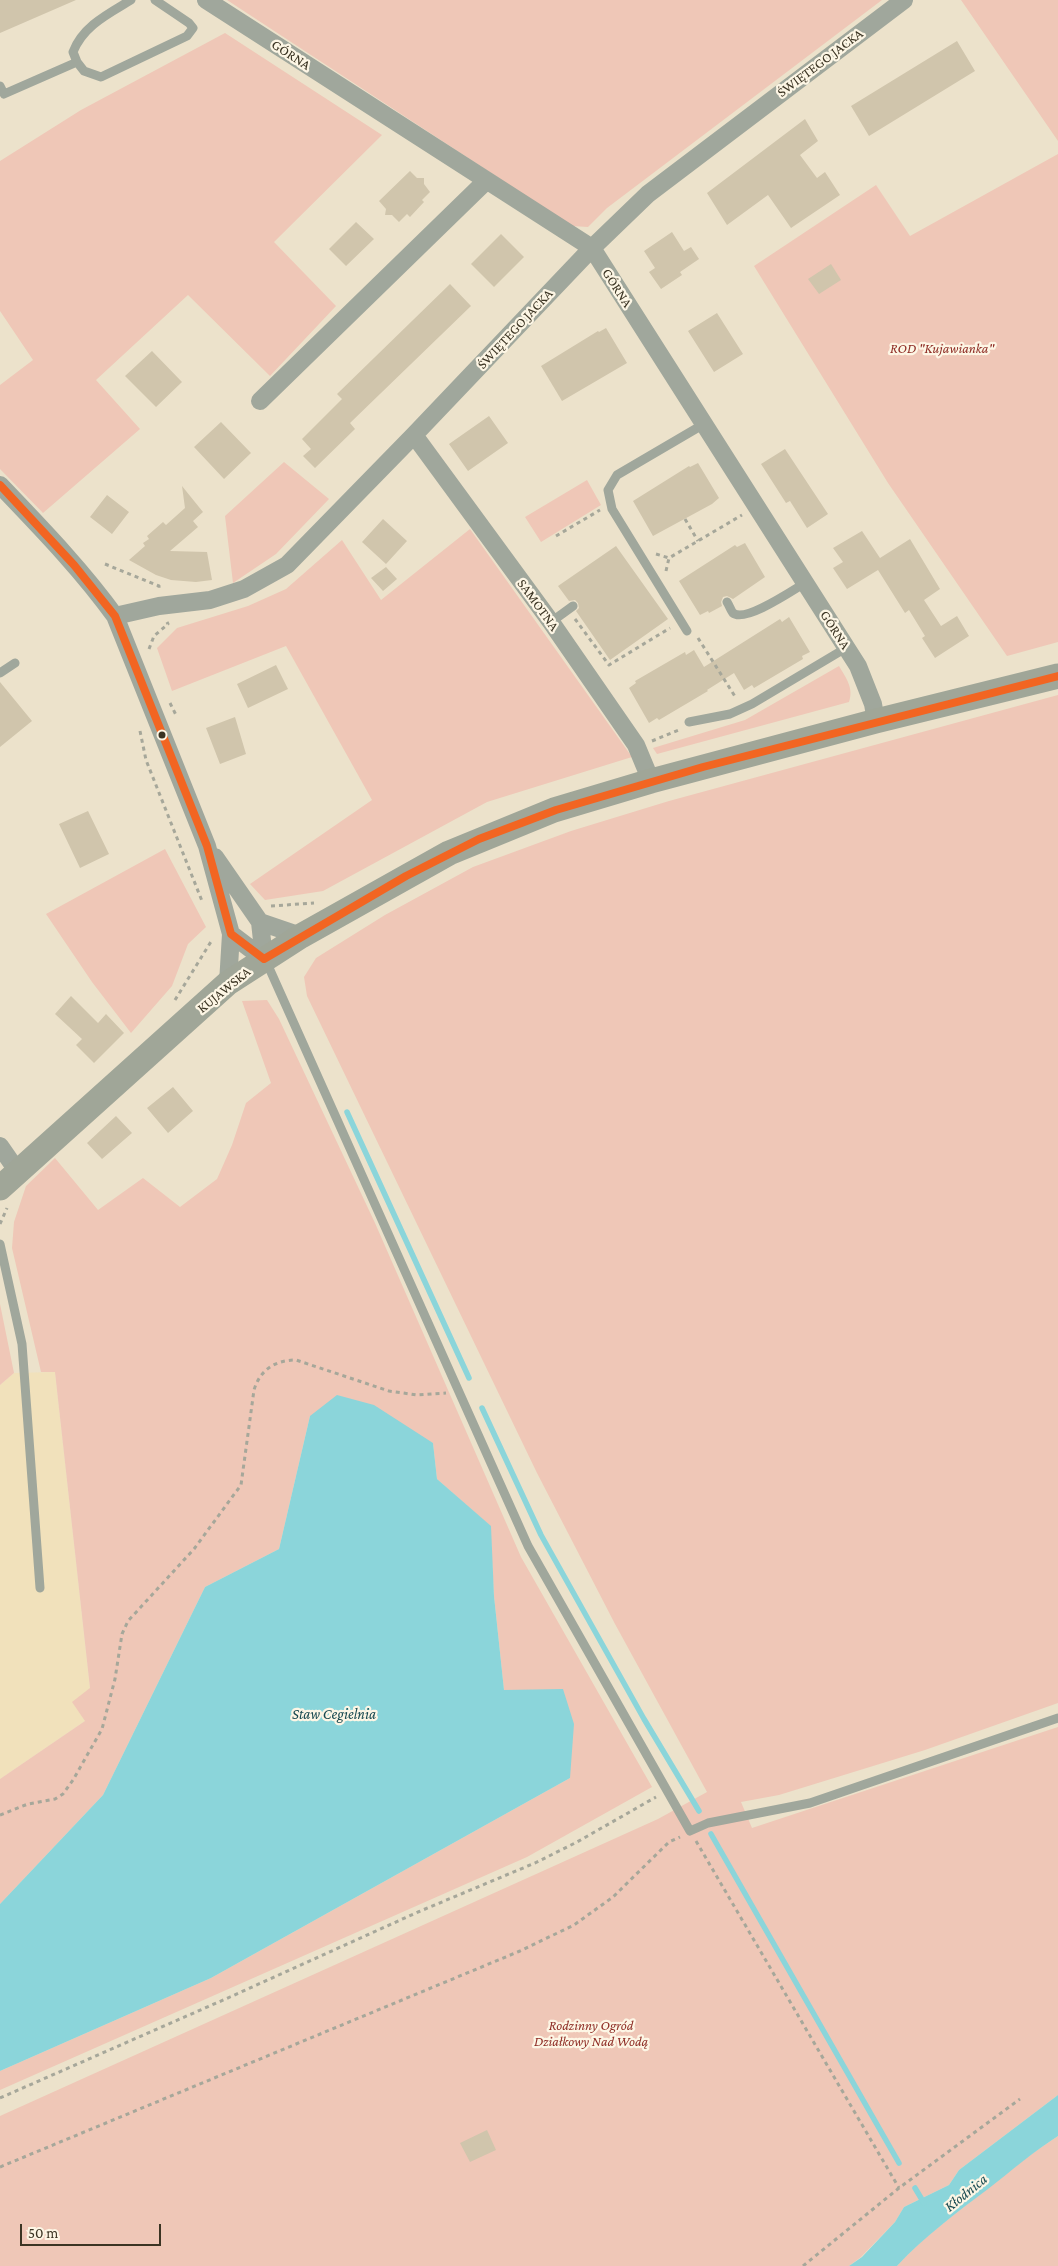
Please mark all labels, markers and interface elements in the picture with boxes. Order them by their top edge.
street label: ŚWIĘTEGO JACKA [774,25,866,101]
street label: GÓRNA [268,36,314,74]
street label: GÓRNA [598,265,636,311]
street label: ŚWIĘTEGO JACKA [474,286,556,372]
park label: ROD "Kujawianka" [890,341,994,357]
street label: SAMOTNA [514,576,562,634]
street label: GÓRNA [816,607,854,653]
unlabelled marker [157,730,167,740]
street label: KUJAWSKA [194,963,254,1017]
water label: Staw Cegielnia [292,1705,376,1723]
park label: Rodzinny Ogród Działkowy Nad Wodą [534,2018,648,2050]
water label: Kłodnica [941,2170,991,2216]
scale bar [22,2214,164,2246]
text: 50 m [28,2225,58,2241]

